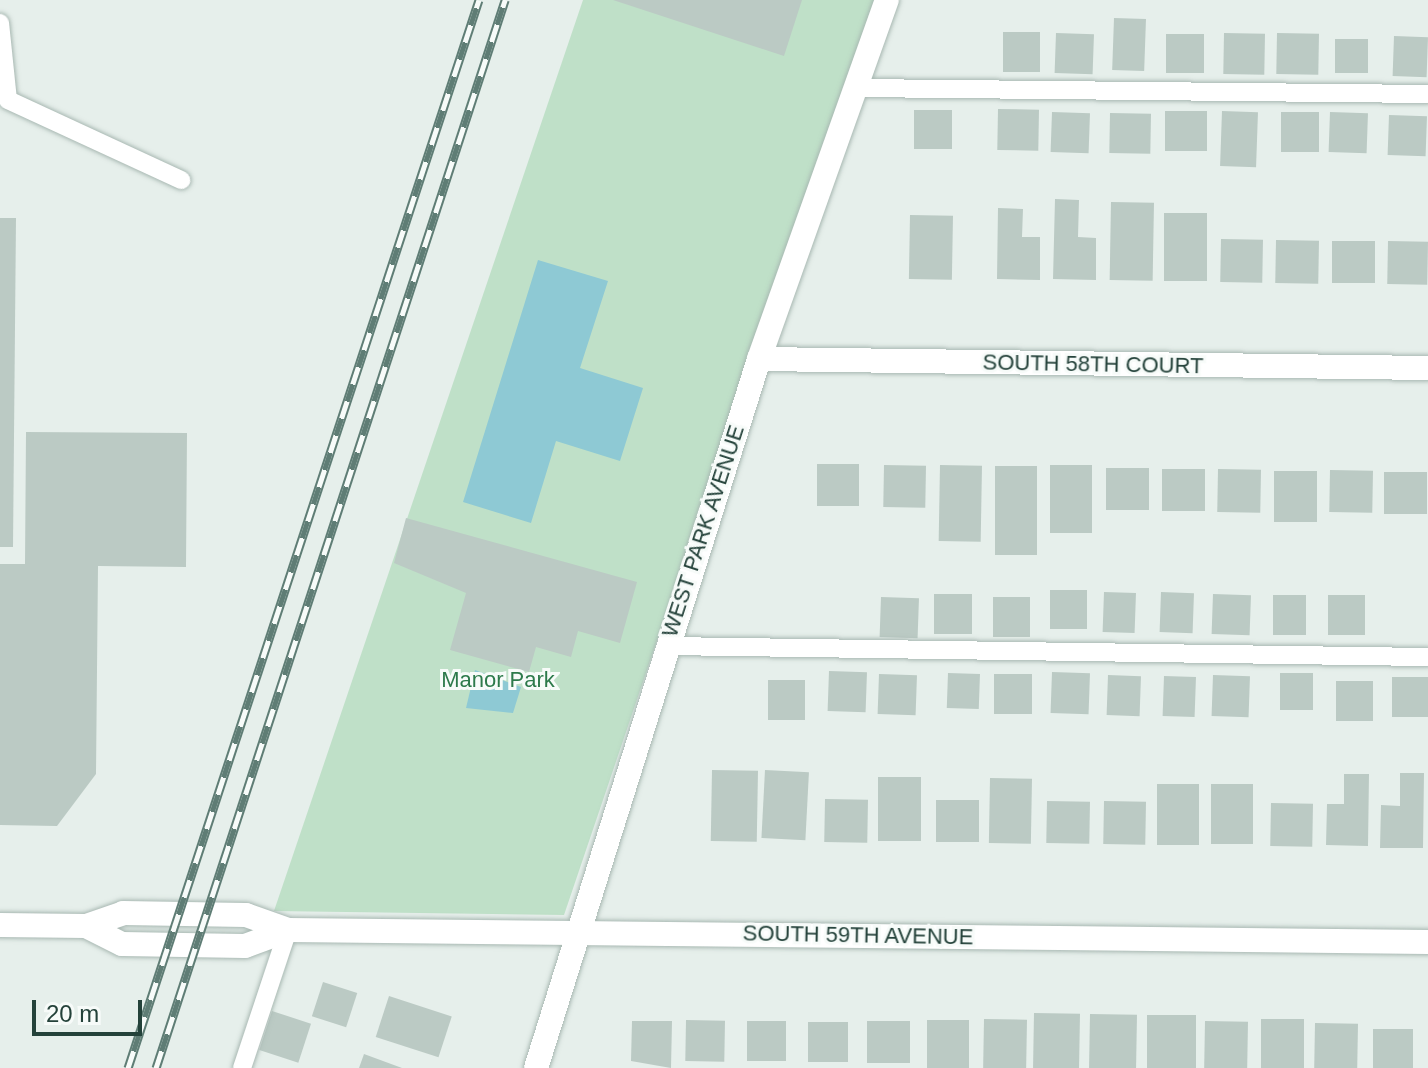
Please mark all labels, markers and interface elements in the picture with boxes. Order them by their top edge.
street label: SOUTH 58TH COURT [982,349,1204,379]
street label: WEST PARK AVENUE [656,421,750,641]
park label: Manor Park [441,667,555,693]
street label: SOUTH 59TH AVENUE [742,920,974,950]
scale bar [36,984,146,1034]
text: 20 m [46,1000,99,1027]

